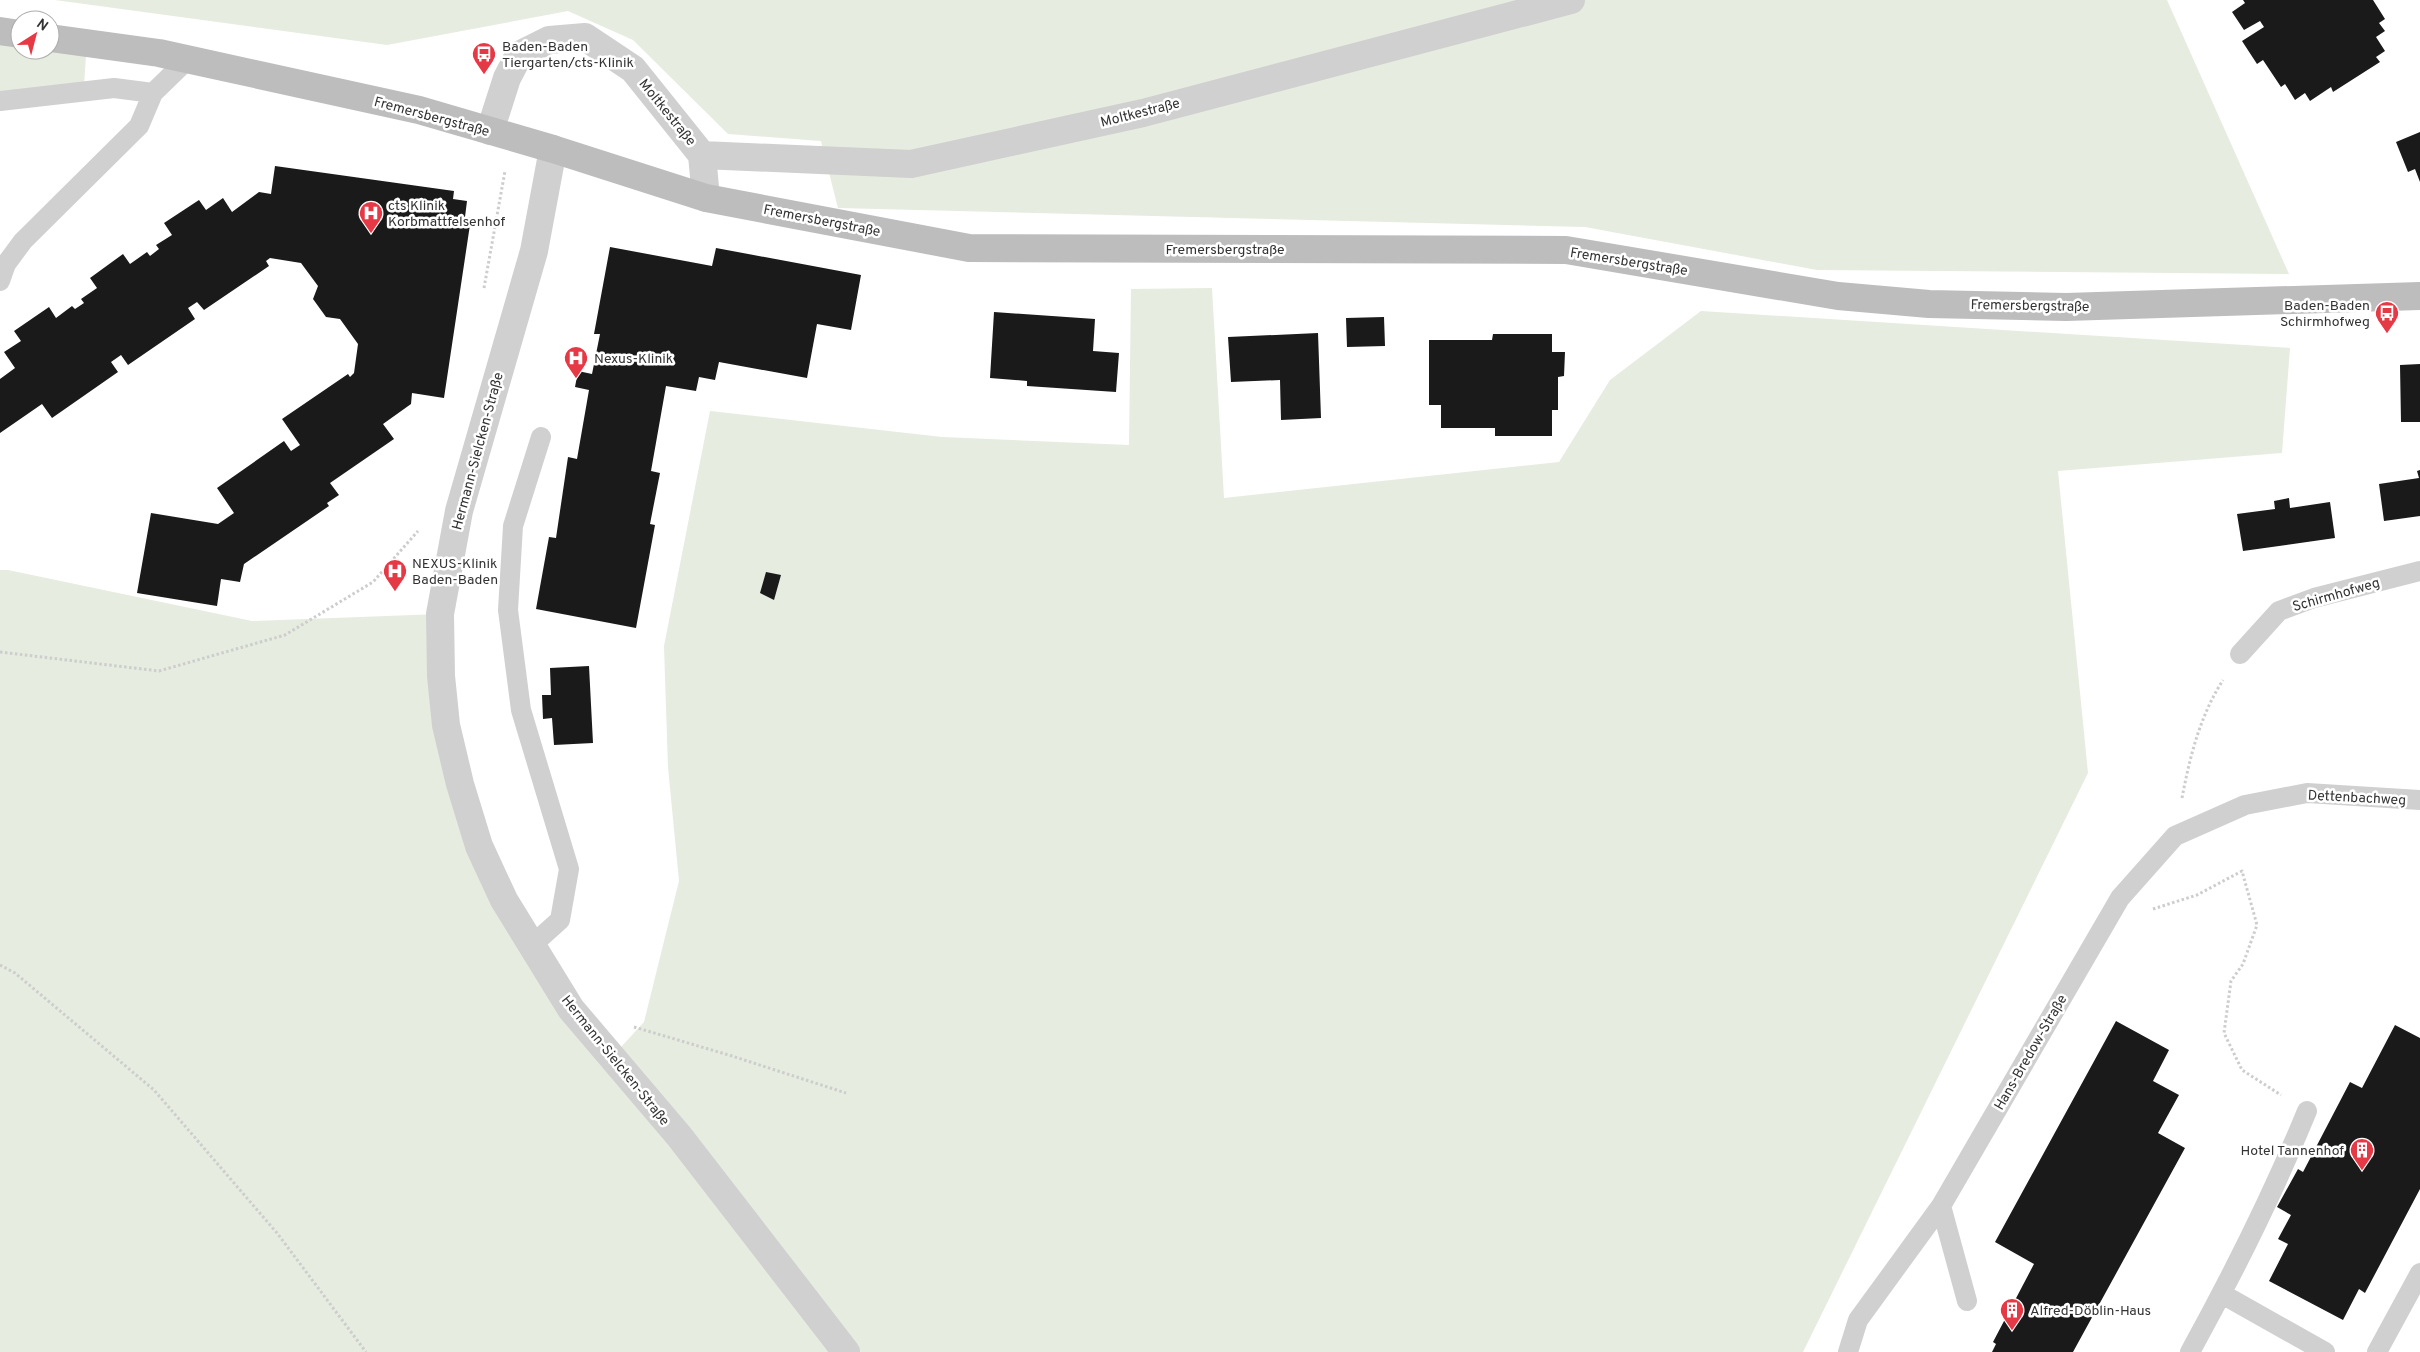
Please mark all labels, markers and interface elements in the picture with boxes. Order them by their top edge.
north arrow [10,10,60,60]
text: N [33,16,51,36]
place label: Baden-Baden Tiergarten/cts-Klinik [502,39,634,72]
bus stop icon: Baden-Baden Tiergarten/cts-Klinik [471,41,497,75]
street label: Moltkestraße [635,76,699,150]
street label: Fremersbergstraße [372,94,491,141]
street label: Moltkestraße [1099,95,1182,132]
place label: cts Klinik Korbmattfelsenhof [388,198,505,231]
hospital icon: cts Klinik Korbmattfelsenhof [358,200,384,234]
street label: Fremersbergstraße [762,202,882,241]
street label: Fremersbergstraße [1166,242,1284,259]
street label: Fremersbergstraße [1569,245,1689,280]
street label: Fremersbergstraße [1970,297,2090,316]
place label: Baden-Baden Schirmhofweg [2280,298,2370,331]
bus stop icon: Baden-Baden Schirmhofweg [2374,300,2400,334]
hospital icon: Nexus-Klinik [563,345,589,379]
place label: Nexus-Klinik [594,351,673,368]
street label: Hermann-Sielcken-Straße [449,371,508,532]
place label: NEXUS-Klinik Baden-Baden [412,556,498,589]
hospital icon: NEXUS-Klinik Baden-Baden [382,558,408,592]
street label: Schirmhofweg [2291,575,2382,616]
street label: Dettenbachweg [2307,787,2407,810]
street label: Hermann-Sielcken-Straße [557,992,673,1129]
street label: Hans-Bredow-Straße [1991,992,2071,1114]
building icon: Hotel Tannenhof [2349,1137,2375,1171]
place label: Hotel Tannenhof [2240,1143,2344,1160]
building icon: Alfred-Döblin-Haus [1999,1297,2025,1331]
place label: Alfred-Döblin-Haus [2030,1303,2151,1320]

